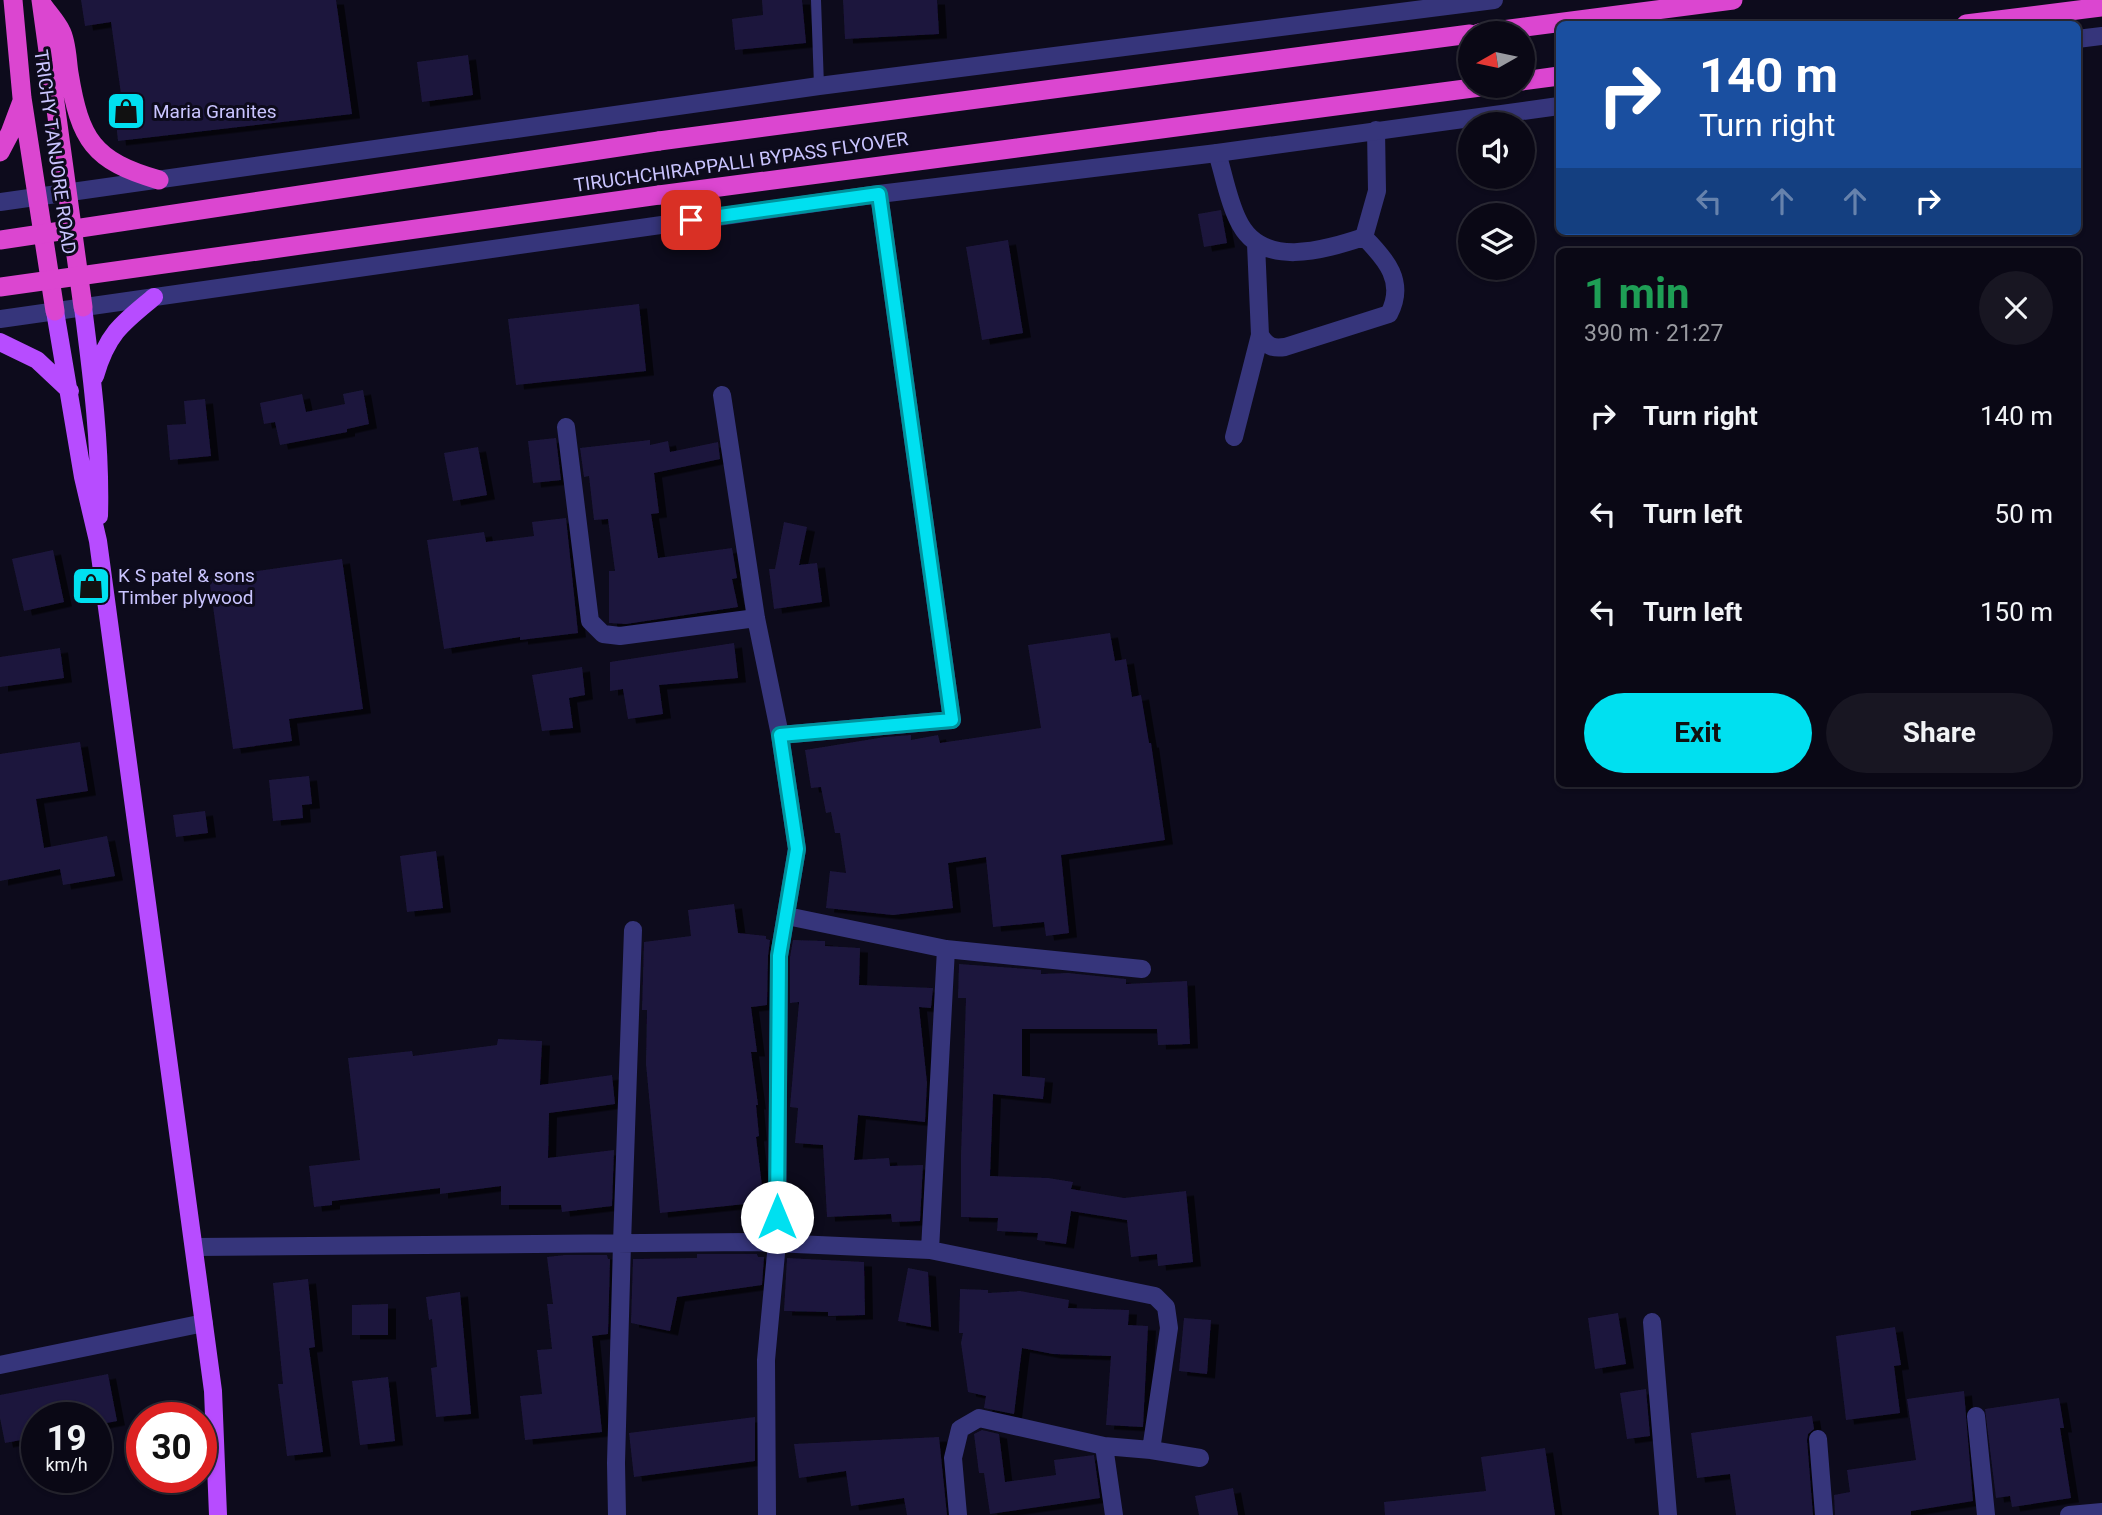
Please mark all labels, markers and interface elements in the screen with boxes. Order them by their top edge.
north arrow [1458,21,1535,98]
map controls [1458,21,1535,280]
text: 140 m [1699,47,1838,104]
street label: TRICHY TANJORE ROAD [29,48,81,256]
icon: right [1584,49,1675,140]
shop icon: Maria Granites [105,90,147,132]
place label: Maria Granites [153,100,277,123]
text: Turn right [1699,106,1835,144]
button: sound [1458,112,1535,189]
street label: TIRUCHCHIRAPPALLI BYPASS FLYOVER [572,127,910,197]
icon: left [1690,182,1728,220]
icon: ahead [1763,182,1801,220]
icon: ahead [1836,182,1874,220]
icon: right [1909,182,1947,220]
pin [661,190,721,250]
icon: arrive [672,201,710,239]
button: layers [1458,203,1535,280]
text: 1 min [1584,269,1690,318]
button: close [1979,271,2053,345]
text: 390 m · 21:27 [1584,320,1723,347]
icon: right [1584,397,1622,435]
text: Turn right [1643,401,1758,431]
text: 140 m [1980,401,2053,431]
icon: left [1584,495,1622,533]
text: Turn left [1643,499,1742,529]
text: 50 m [1995,499,2053,529]
place label: K S patel & sons Timber plywood [118,564,255,609]
shop icon: K S patel & sons Timber plywood [70,565,112,607]
icon: left [1584,593,1622,631]
text: Turn left [1643,597,1742,627]
text: 150 m [1980,597,2053,627]
button: Exit [1584,693,1812,773]
button: Share [1826,693,2053,773]
position arrow [740,1180,814,1254]
speed limit sign: 30 [126,1402,217,1493]
text: 19 [46,1418,87,1459]
text: km/h [45,1454,88,1475]

